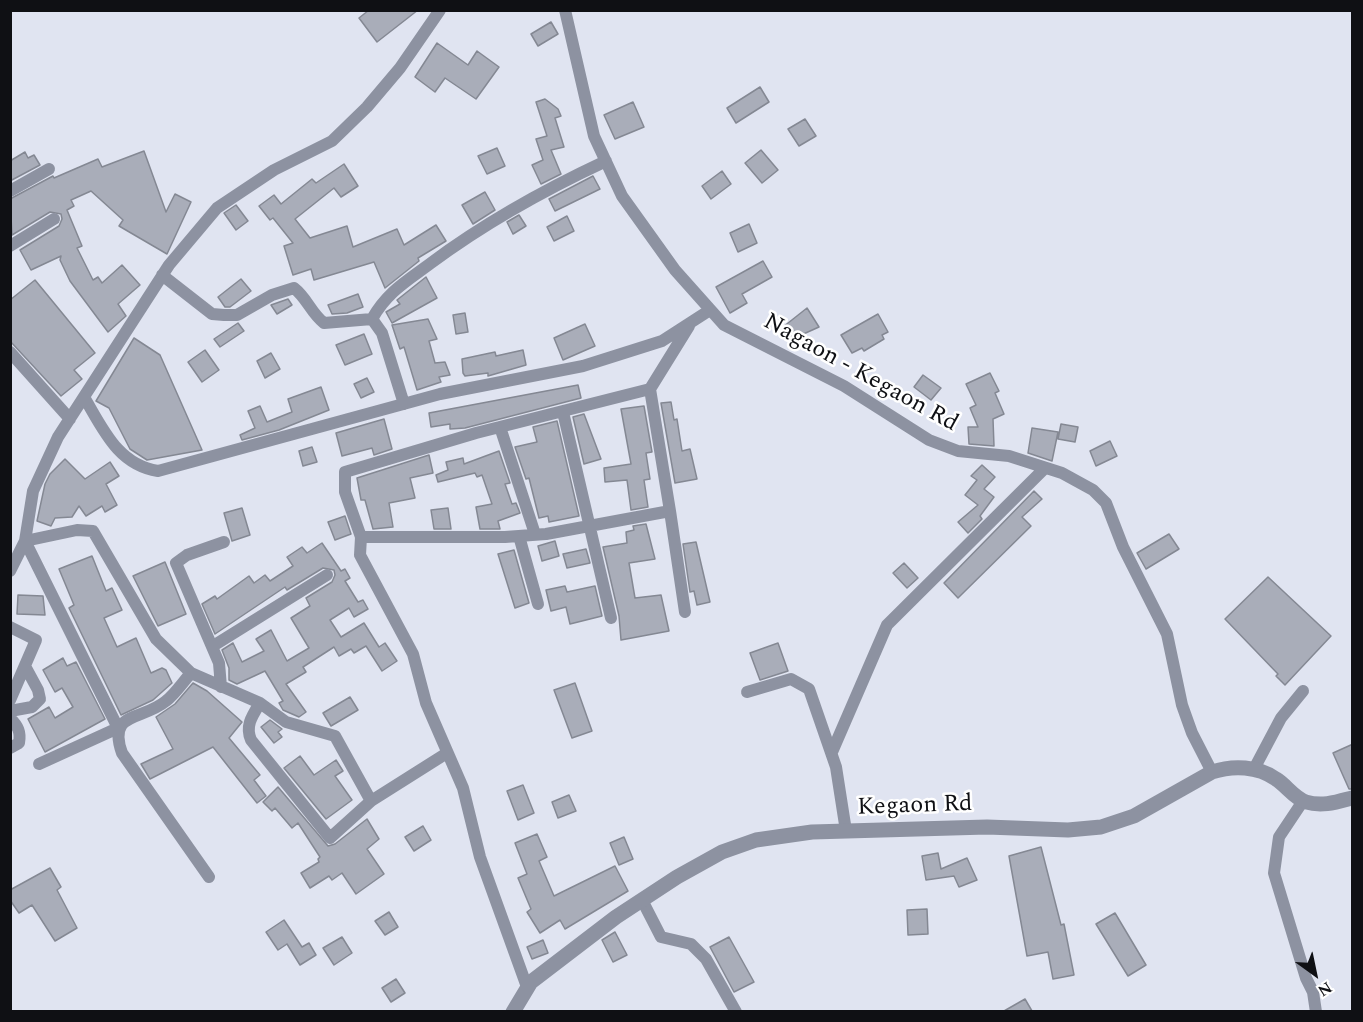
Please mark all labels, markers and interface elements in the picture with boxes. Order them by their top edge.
street label: Nagaon - Kegaon Rd [758,308,962,440]
street label: Kegaon Rd [857,791,973,823]
north arrow [1285,944,1345,1004]
text: N [1313,975,1337,1003]

